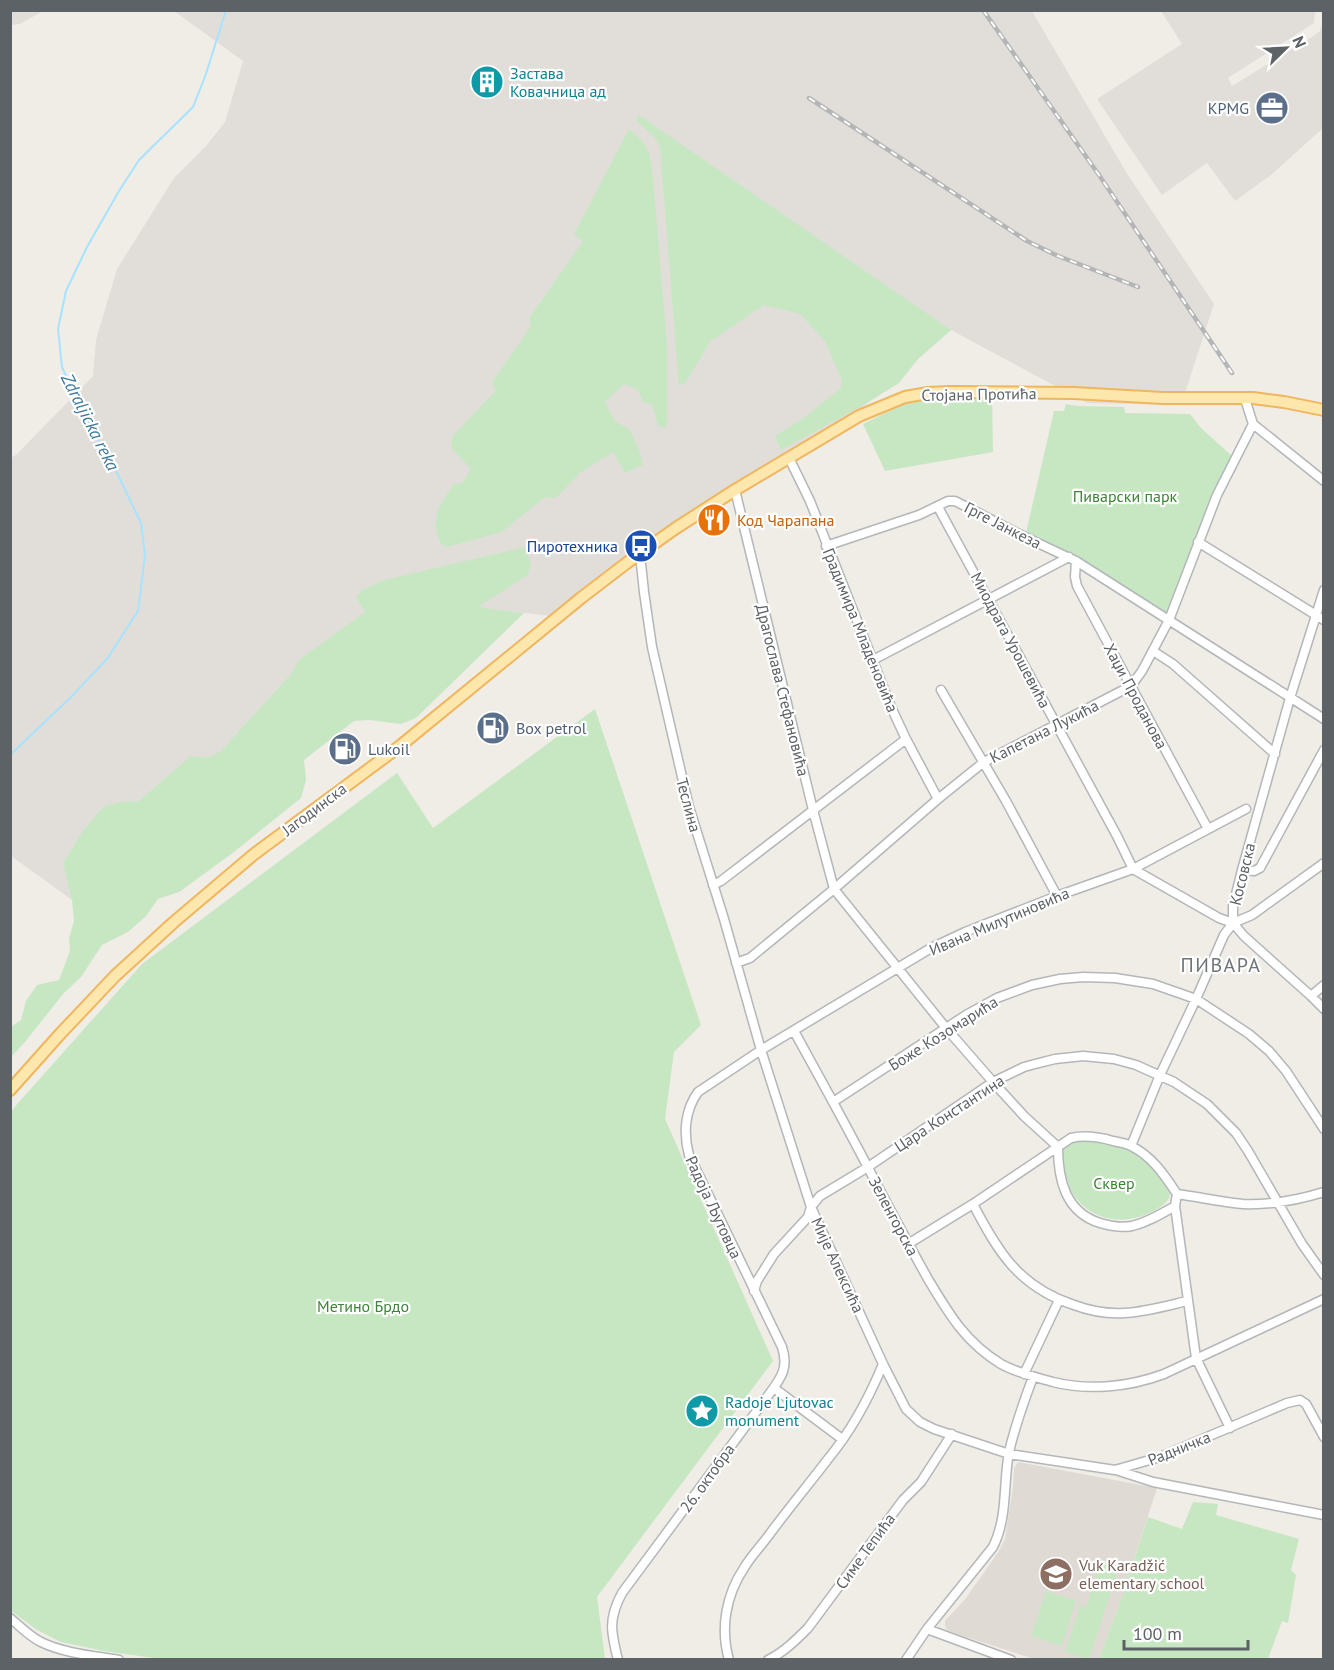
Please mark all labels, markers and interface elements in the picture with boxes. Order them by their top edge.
north arrow [1256,18,1316,78]
text: N [1288,33,1311,51]
place label: Застава Ковачница ад [510,63,606,101]
building icon: Застава Ковачница ад [469,64,505,100]
office icon: KPMG [1254,90,1290,126]
place label: KPMG [1208,98,1249,118]
water label: Zdraljicka reka [56,368,125,474]
street label: Стојана Протића [921,383,1037,405]
park label: Пиварски парк [1073,486,1178,506]
street label: Грге Јанкеза [961,497,1045,553]
restaurant icon: Код Чарапана [696,502,732,538]
place label: Код Чарапана [737,510,834,530]
bus stop icon: Пиротехника [623,528,659,564]
place label: Пиротехника [527,536,618,556]
street label: Градимира Младеновића [819,545,903,715]
street label: Миодрага Урошевића [967,568,1055,712]
street label: Драгослава Стефановића [752,602,814,778]
street label: Хаџи Проданова [1100,640,1172,752]
street label: Капетана Лукића [986,695,1102,767]
fuel station icon: Box petrol [475,710,511,746]
place label: Box petrol [516,718,587,738]
fuel station icon: Lukoil [327,731,363,767]
place label: Lukoil [368,739,410,759]
street label: Теслина [672,776,706,834]
street label: Јагодинска [277,778,350,840]
street label: Косовска [1225,841,1259,907]
street label: Ивана Милутиновића [926,882,1072,960]
district label: ПИВАРА [1181,952,1261,978]
street label: Боже Козомарића [885,991,1001,1075]
street label: Цара Константина [890,1070,1008,1156]
street label: Радоја Љутовца [681,1152,747,1262]
street label: Зеленгорска [865,1173,923,1259]
park label: Сквер [1093,1173,1135,1193]
street label: Мије Алексића [807,1214,869,1316]
park label: Метино Брдо [317,1296,409,1316]
place label: Radoje Ljutovac monument [725,1392,834,1430]
place icon: Radoje Ljutovac monument [684,1393,720,1429]
street label: Радничка [1145,1426,1213,1470]
street label: 26. октобра [675,1440,739,1516]
street label: Симе Тепића [831,1509,899,1593]
place label: Vuk Karadžić elementary school [1078,1555,1205,1593]
school or university icon: Vuk Karadžić elementary school [1038,1556,1074,1592]
scale bar [1124,1613,1248,1651]
text: 100 m [1133,1622,1182,1645]

